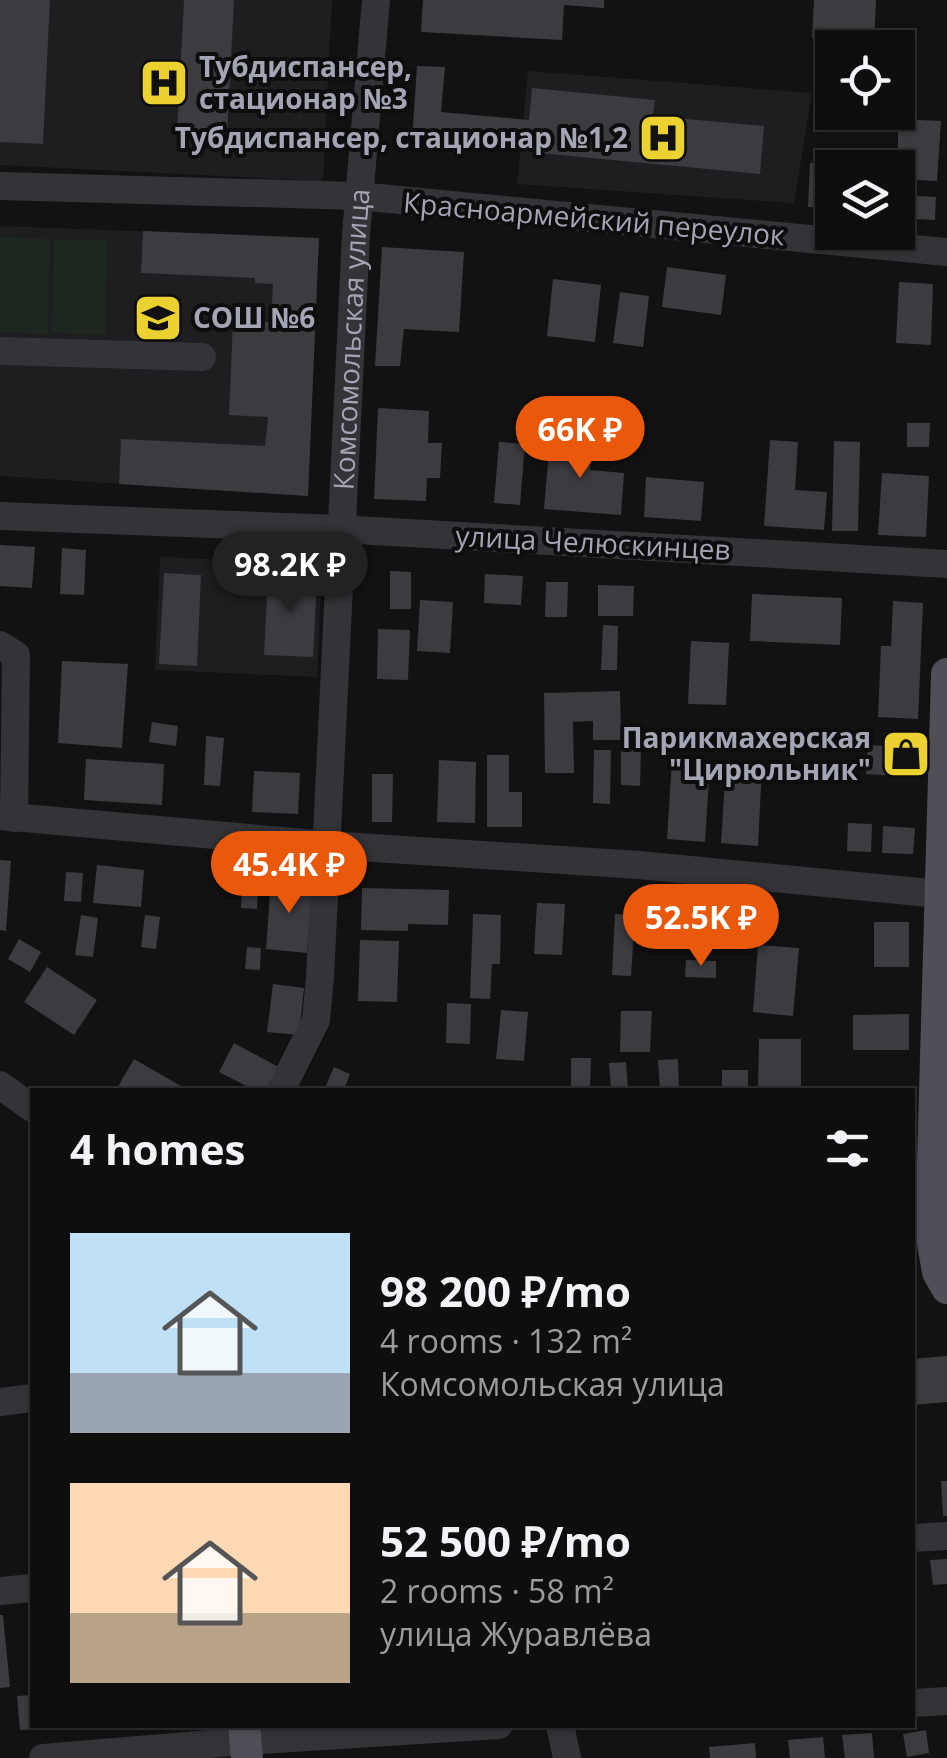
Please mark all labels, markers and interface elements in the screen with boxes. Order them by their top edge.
map controls [815,30,915,250]
button: locate [815,30,915,130]
place label: Тубдиспансер, стационар №3 [199,47,412,117]
hospital icon: Тубдиспансер, стационар №3 [138,57,190,109]
hospital icon: Тубдиспансер, стационар №1,2 [637,112,689,164]
place label: Тубдиспансер, стационар №1,2 [175,118,628,156]
button: layers [815,150,915,250]
street label: Красноармейский переулок [402,182,787,254]
street label: Комсомольская улица [324,187,378,491]
school or university icon: СОШ №6 [132,292,184,344]
place label: СОШ №6 [193,298,315,336]
pin: 66K ₽ [510,396,650,481]
text: 66K ₽ [538,407,622,450]
street label: улица Челюскинцев [455,516,732,568]
pin: 98.2K ₽ [198,531,382,616]
text: 98.2K ₽ [234,542,346,585]
place label: Парикмахерская "Цирюльник" [622,718,871,788]
shop icon: Парикмахерская "Цирюльник" [880,728,932,780]
pin: 45.4K ₽ [197,831,381,916]
text: 45.4K ₽ [233,842,345,885]
pin: 52.5K ₽ [609,884,793,969]
text: 52.5K ₽ [645,895,757,938]
text: 4 homes [70,1120,245,1177]
icon: filters [820,1121,875,1176]
text: 98 200 ₽/mo [380,1262,631,1319]
icon: home [150,1273,270,1393]
text: 4 rooms · 132 m² [380,1319,632,1362]
text: Комсомольская улица [380,1362,725,1405]
text: 52 500 ₽/mo [380,1512,631,1569]
icon: home [150,1523,270,1643]
text: 2 rooms · 58 m² [380,1569,614,1612]
text: улица Журавлёва [380,1612,652,1655]

